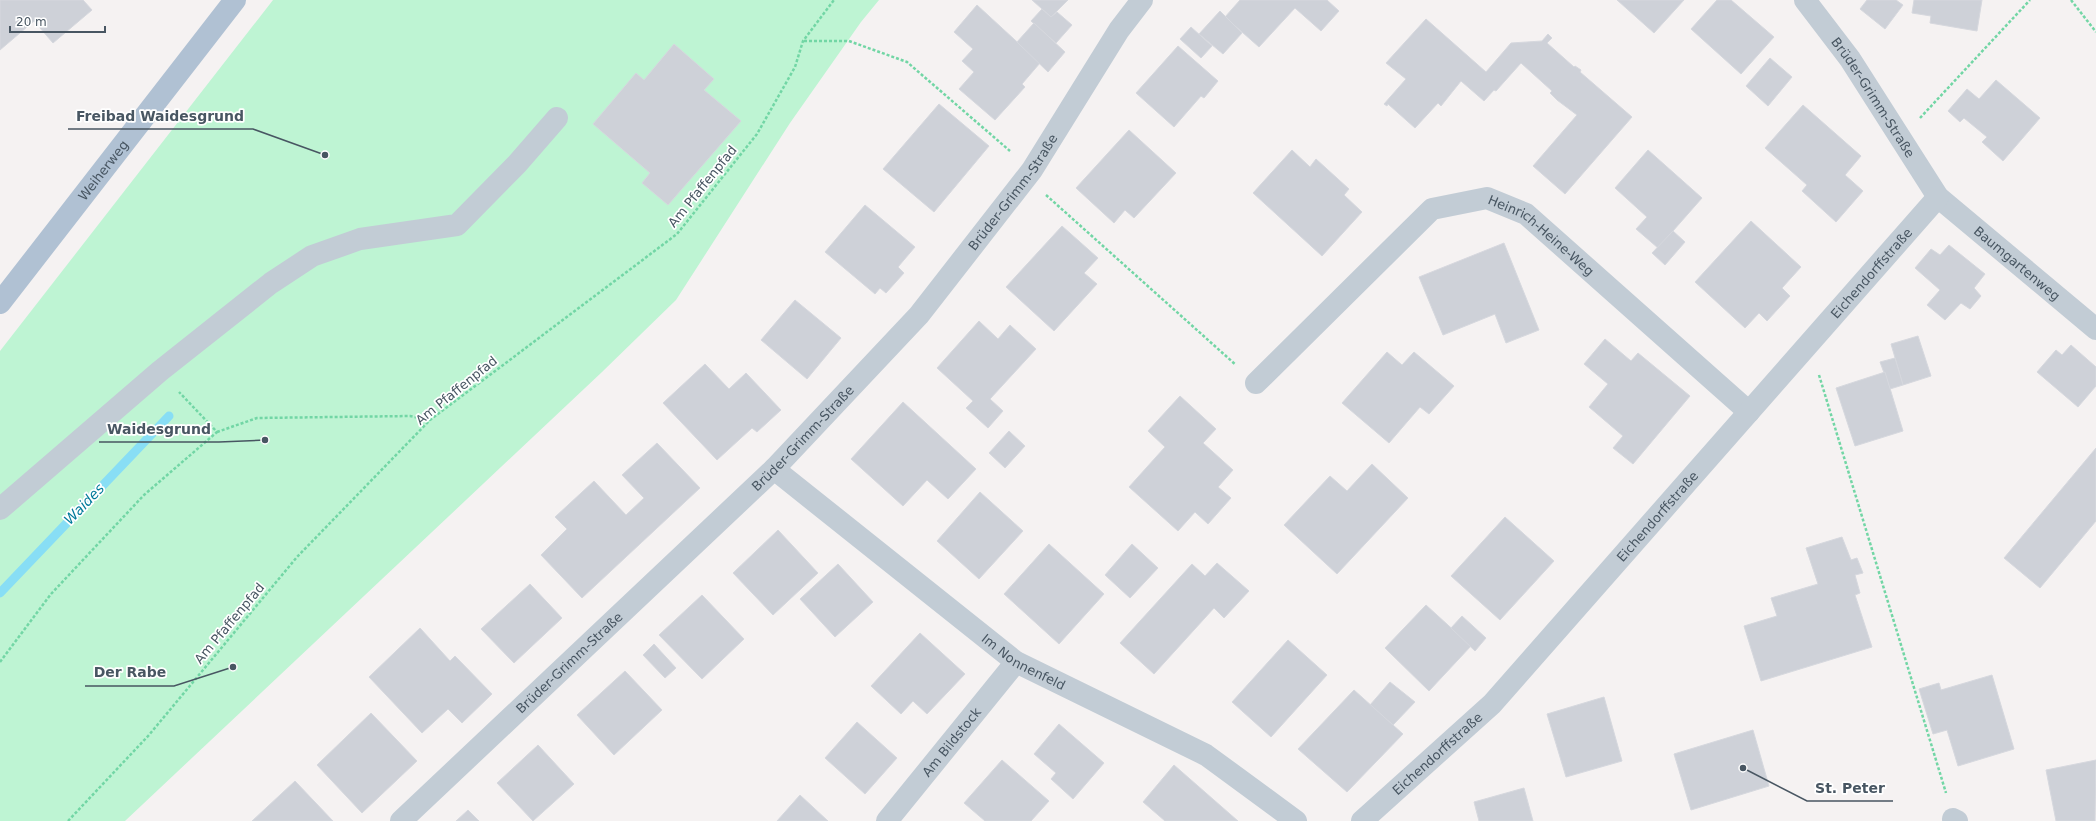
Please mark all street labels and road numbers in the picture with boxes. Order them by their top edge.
street label: Brüder-Grimm-Straße [1828,35,1918,160]
street label: Brüder-Grimm-Straße [965,131,1060,253]
street label: Weiherweg [75,137,131,204]
street label: Am Pfaffenpfad [665,143,740,230]
street label: Heinrich-Heine-Weg [1486,192,1597,279]
street label: Baumgartenweg [1971,223,2063,304]
street label: Eichendorffstraße [1828,225,1915,322]
street label: Am Pfaffenpfad [413,353,500,428]
street label: Brüder-Grimm-Straße [749,382,857,494]
street label: Eichendorffstraße [1614,468,1701,565]
street label: Am Pfaffenpfad [191,580,267,667]
street label: Brüder-Grimm-Straße [513,609,626,716]
street label: Im Nonnenfeld [979,631,1068,693]
street label: Am Bildstock [919,704,984,780]
street label: Eichendorffstraße [1389,710,1485,798]

